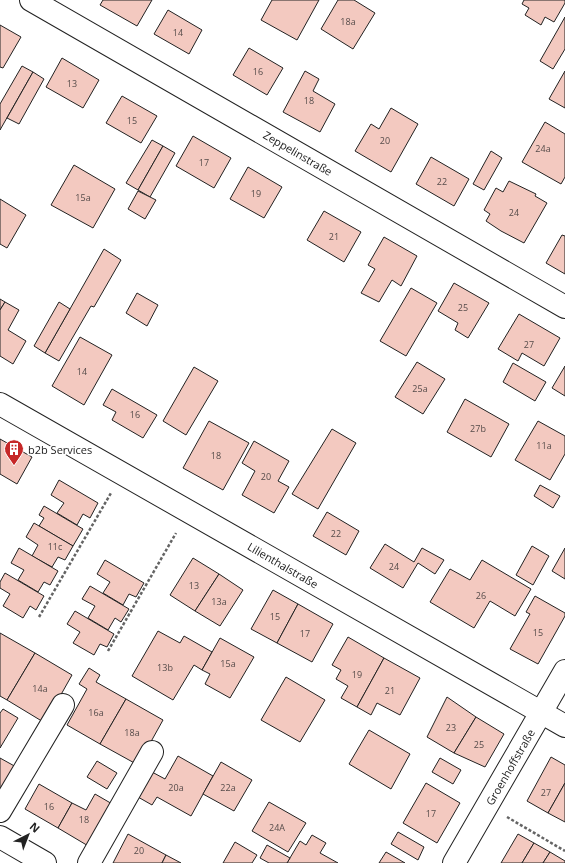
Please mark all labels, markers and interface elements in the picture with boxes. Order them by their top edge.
house number: 18a [340,15,356,28]
house number: 14 [173,26,183,39]
house number: 16 [253,65,263,78]
house number: 13 [67,77,77,90]
house number: 18 [304,94,314,107]
house number: 15 [127,114,137,127]
street label: Zeppelinstraße [261,127,335,179]
house number: 20 [380,134,390,147]
house number: 24a [535,142,551,155]
house number: 17 [199,156,209,169]
house number: 22 [437,175,447,188]
house number: 19 [251,187,261,200]
house number: 15a [75,191,91,204]
house number: 24 [509,206,519,219]
house number: 21 [329,230,339,243]
house number: 25 [458,301,468,314]
house number: 27 [524,338,534,351]
house number: 14 [77,365,87,378]
house number: 25a [412,382,428,395]
house number: 16 [130,408,140,421]
house number: 27b [470,422,486,435]
building icon: b2b Services [3,438,25,466]
house number: 11a [536,439,552,452]
place label: b2b Services [28,442,92,457]
house number: 18 [211,449,221,462]
house number: 20 [261,470,271,483]
house number: 22 [331,527,341,540]
street label: Lilienthalstraße [245,539,321,591]
house number: 11c [48,540,63,553]
house number: 24 [389,560,399,573]
house number: 13 [189,579,199,592]
house number: 26 [476,589,486,602]
house number: 13a [211,595,227,608]
house number: 15 [270,610,280,623]
house number: 15 [533,626,543,639]
house number: 17 [300,627,310,640]
house number: 15a [220,657,236,670]
house number: 13b [157,661,173,674]
house number: 19 [352,668,362,681]
house number: 14a [32,682,48,695]
house number: 21 [385,684,395,697]
house number: 16a [88,706,104,719]
house number: 23 [446,721,456,734]
house number: 18a [124,726,140,739]
street label: Groenhoffstraße [482,726,538,808]
house number: 25 [474,738,484,751]
house number: 20a [168,781,184,794]
house number: 22a [220,781,236,794]
house number: 27 [541,786,551,799]
house number: 16 [44,800,54,813]
house number: 17 [426,807,436,820]
house number: 18 [79,813,89,826]
north arrow [8,815,48,855]
text: N [27,819,43,836]
house number: 24A [269,821,285,834]
house number: 20 [134,844,144,857]

